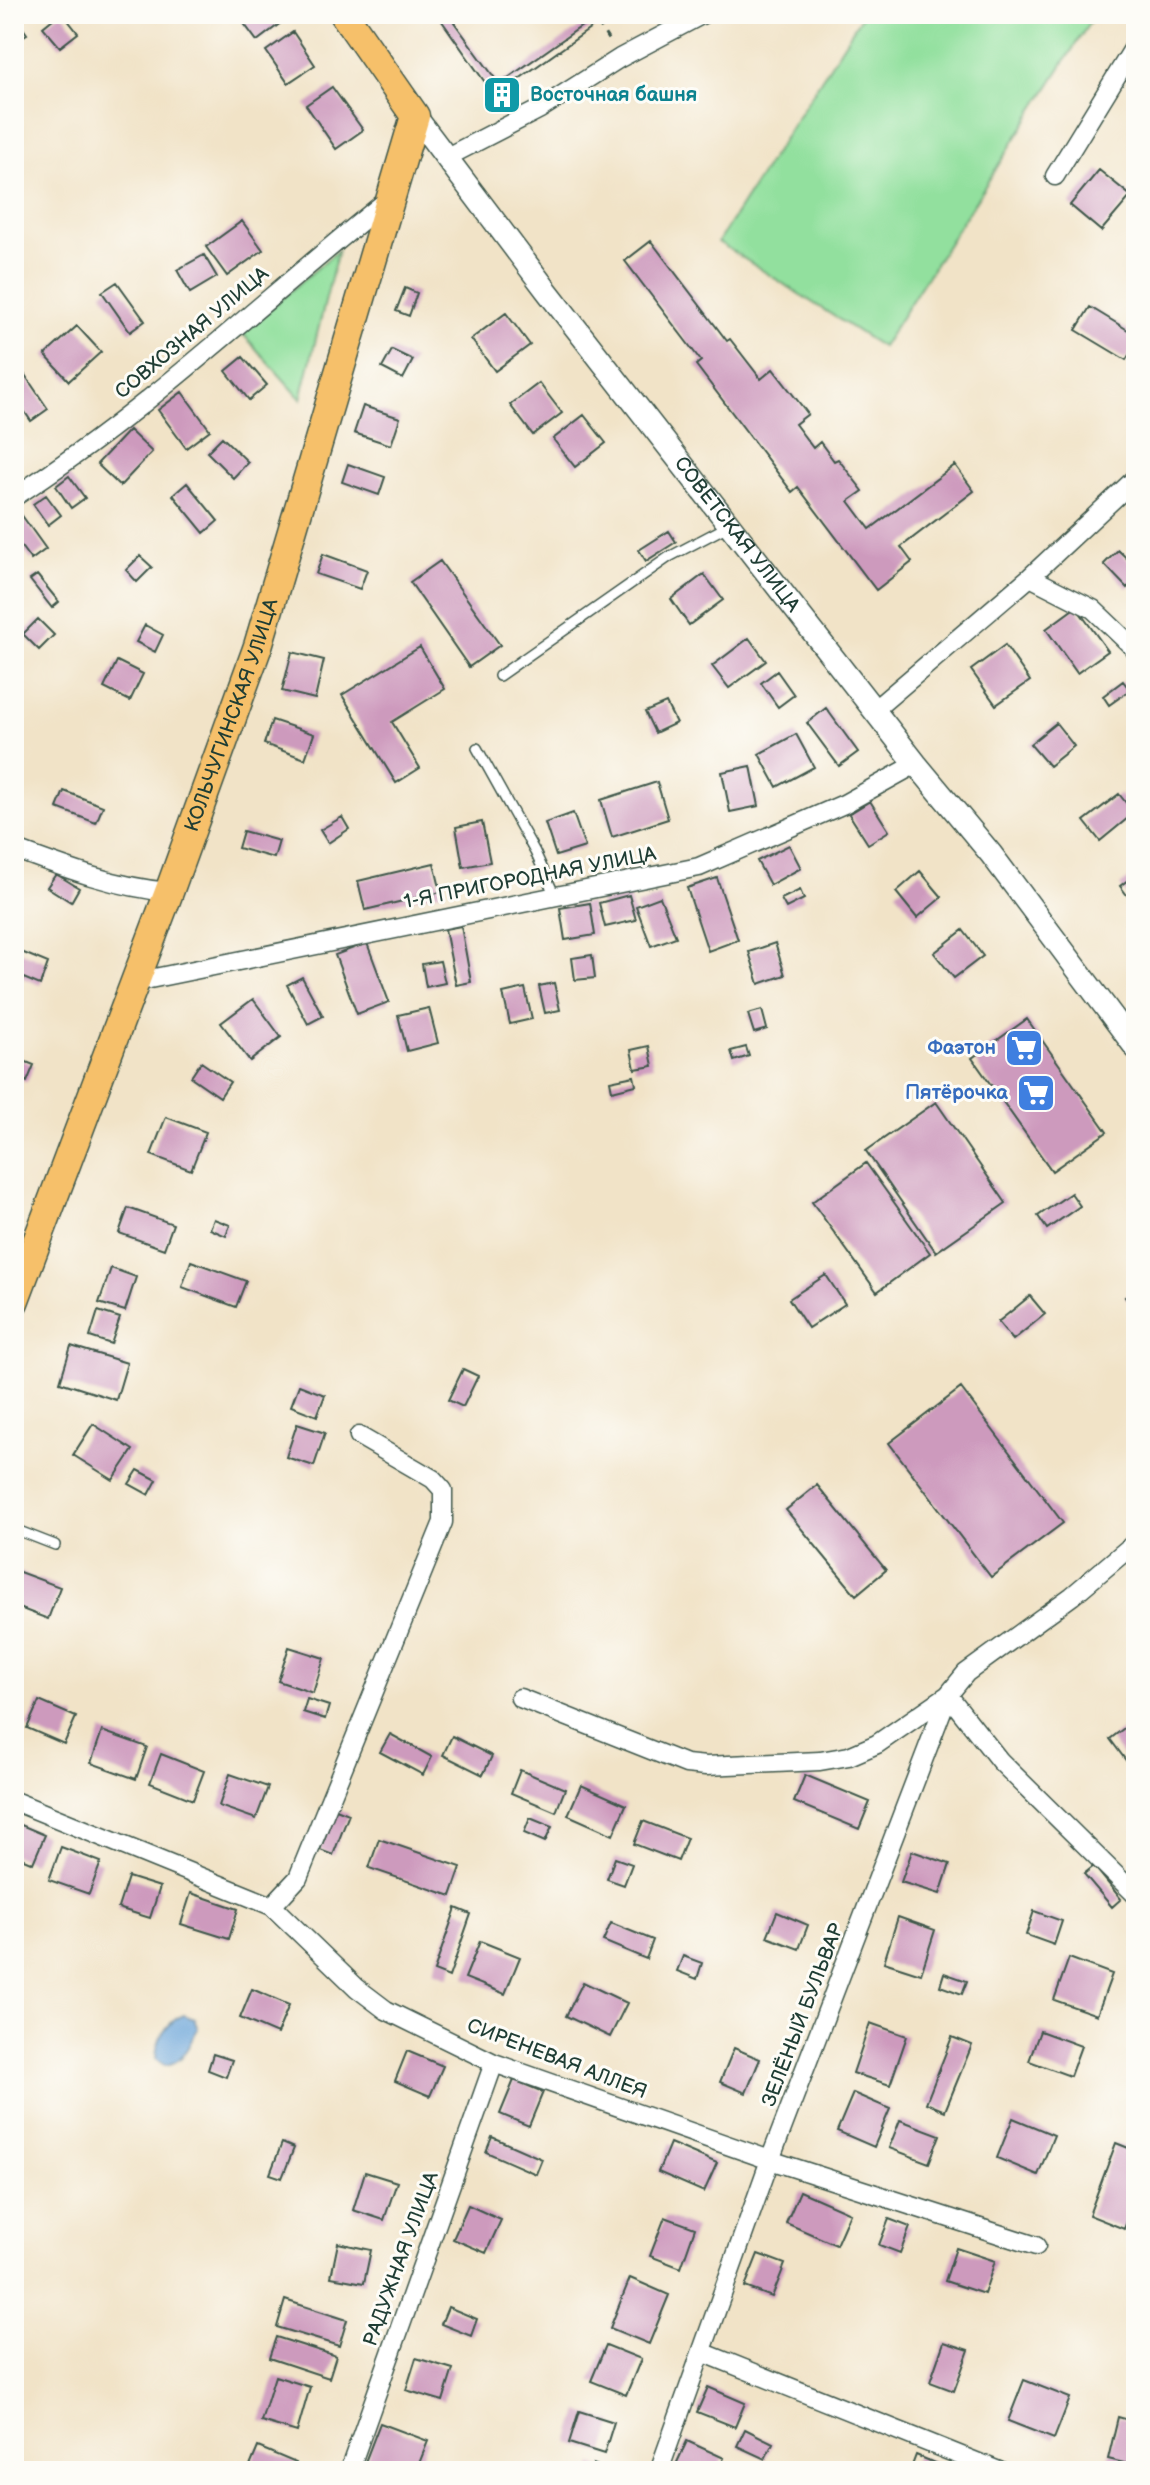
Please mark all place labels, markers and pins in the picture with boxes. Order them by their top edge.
building icon: Восточная башня [481,74,523,116]
place label: Восточная башня [530,83,697,107]
supermarket icon: Фаэтон [1003,1027,1045,1069]
place label: Фаэтон [927,1036,996,1060]
supermarket icon: Пятёрочка [1015,1072,1057,1114]
place label: Пятёрочка [905,1081,1008,1105]

